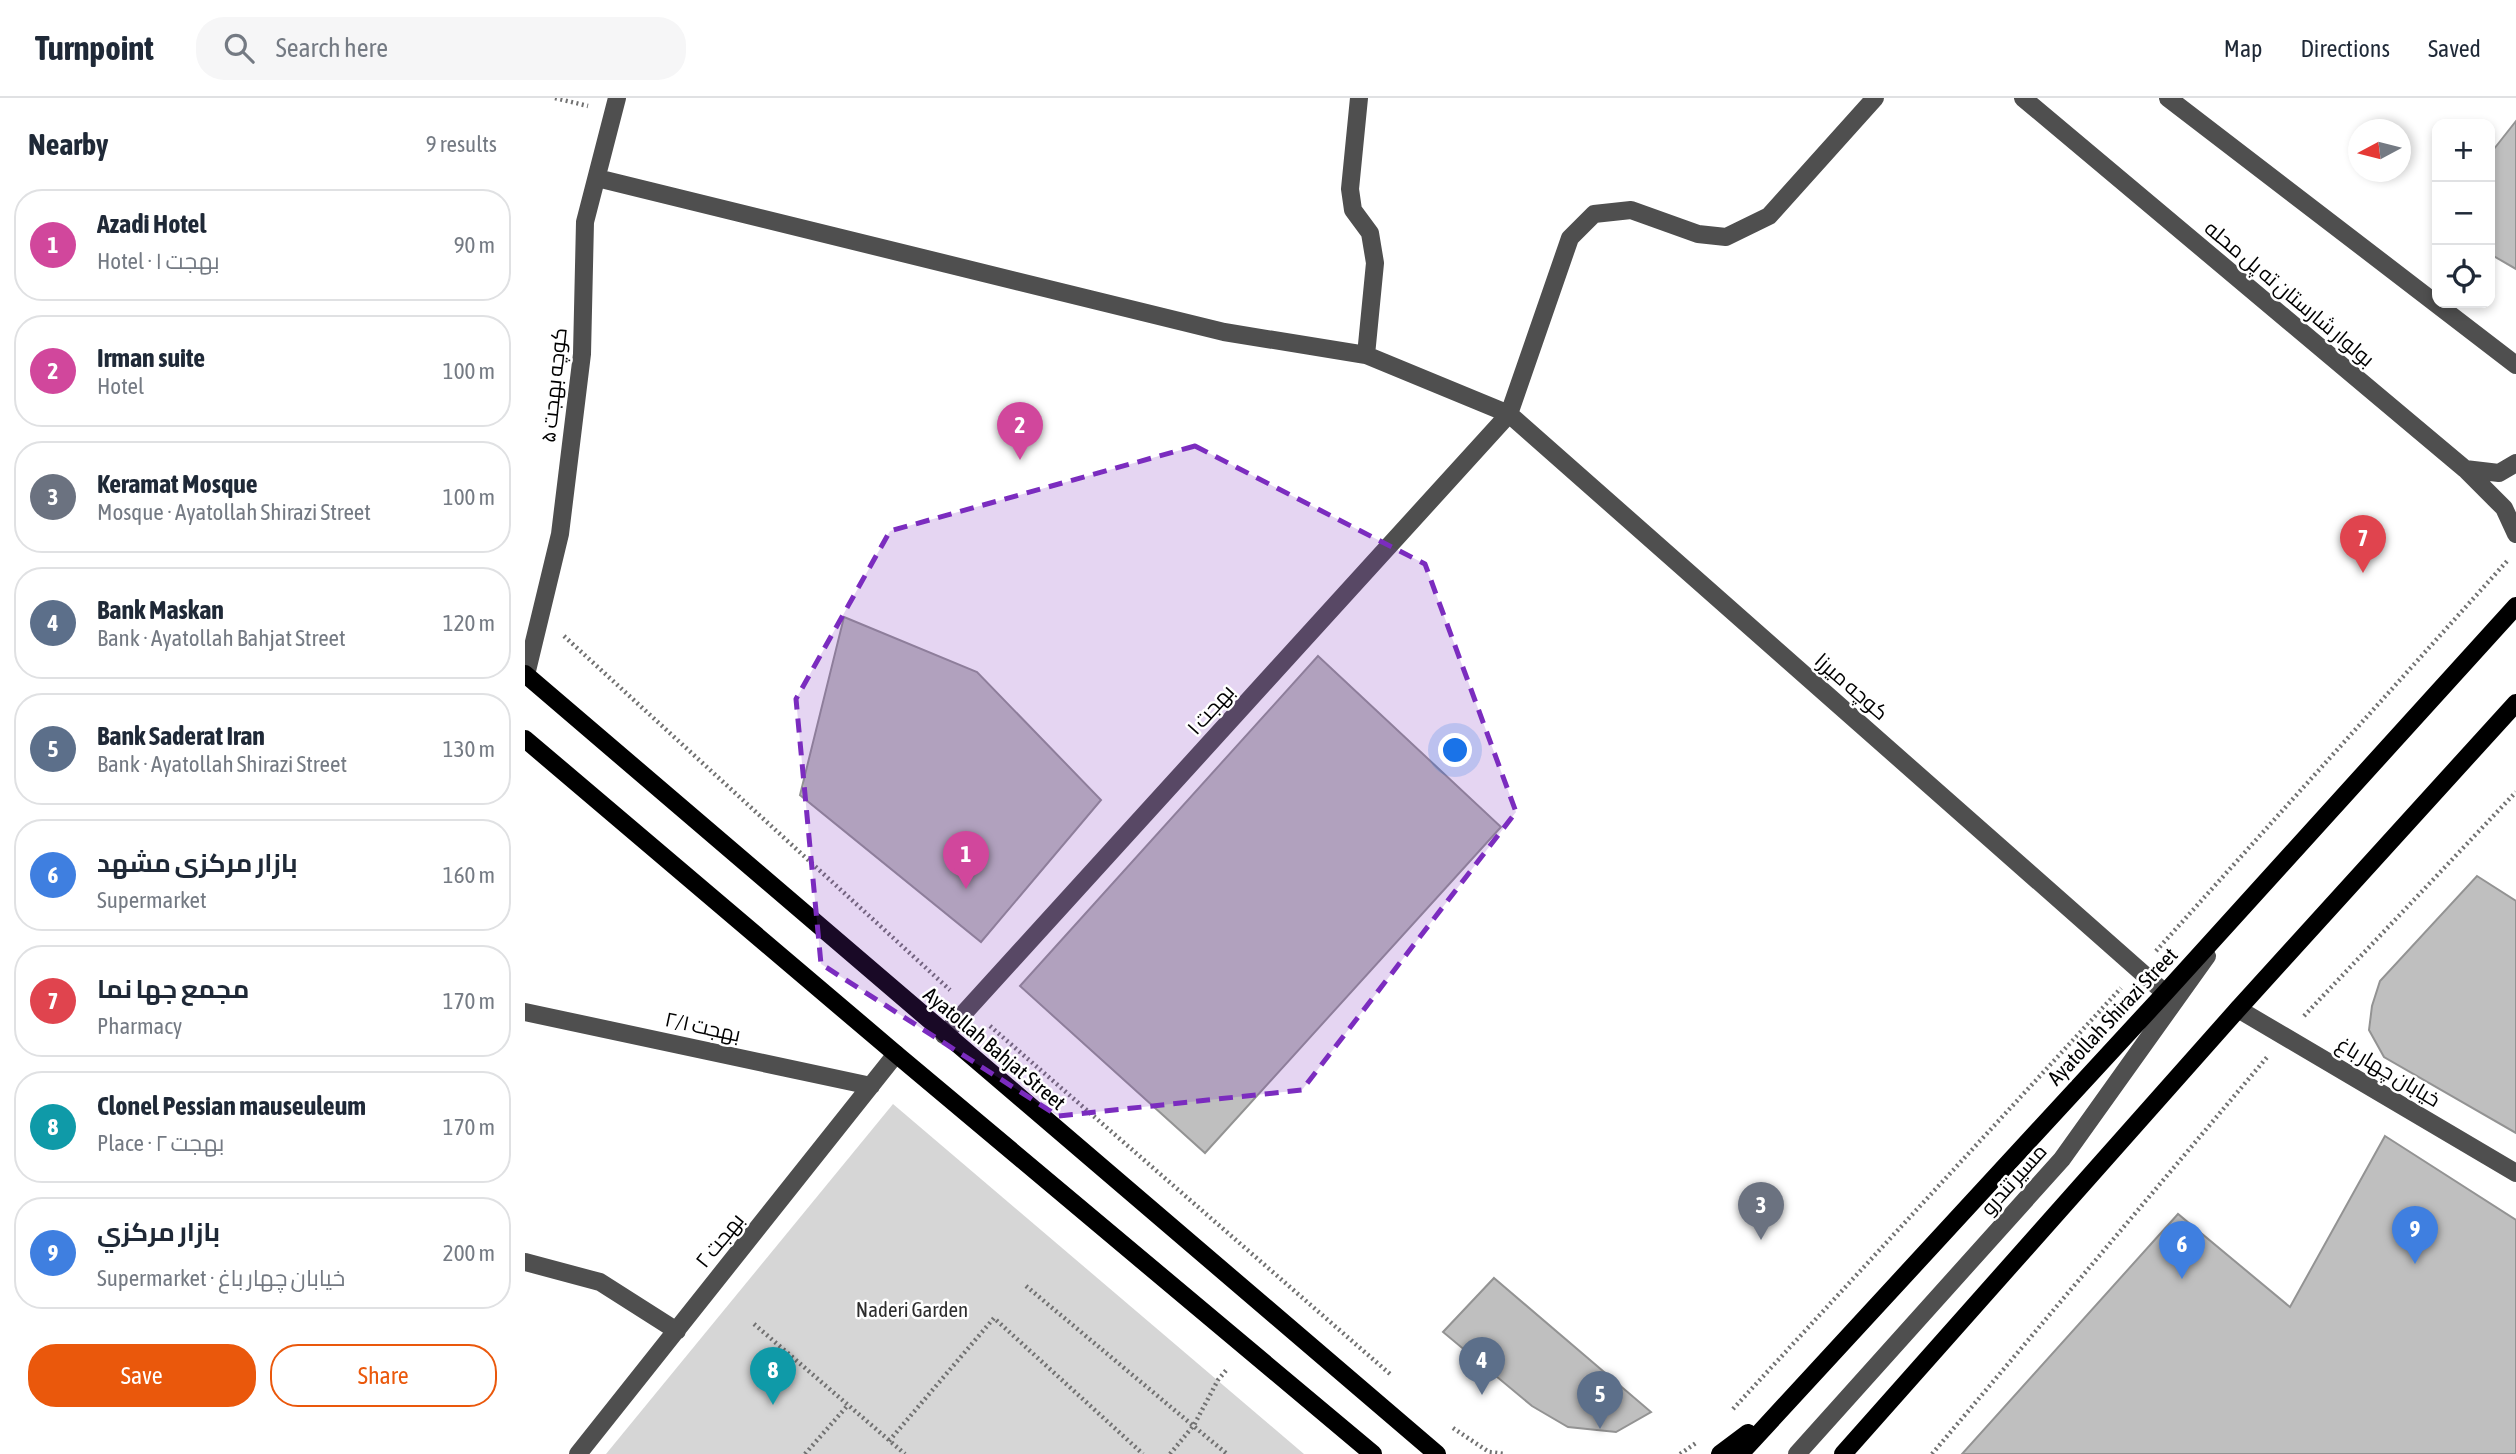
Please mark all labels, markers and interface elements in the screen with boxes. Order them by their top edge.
search box [196,17,686,80]
text: Turnpoint [35,29,154,67]
icon: search [220,29,258,67]
text: Search here [276,33,388,63]
text: Map [2224,35,2262,62]
text: Directions [2300,35,2390,62]
text: Saved [2428,35,2481,62]
north arrow [2348,119,2411,182]
map controls [2432,119,2495,308]
button: + [2432,119,2495,182]
text: Nearby [28,127,108,161]
text: 9 results [426,131,497,157]
button: − [2432,182,2495,245]
text: Azadi Hotel [97,209,206,239]
street label: بولوار شارستان ته پل محله [2198,215,2380,373]
text: 1 [48,232,58,258]
text: 90 m [454,232,495,258]
button: locate [2432,245,2495,308]
text: Hotel · بهجت ۱ [97,248,220,274]
street label: کوچه بهجت ۵ [535,326,574,444]
text: Irman suite [97,343,205,373]
text: 2 [48,358,58,384]
text: 100 m [443,358,495,384]
text: Hotel [97,373,144,399]
pin: 2 [997,402,1043,460]
text: Keramat Mosque [97,469,258,499]
text: 3 [48,484,58,510]
text: 100 m [443,484,495,510]
text: Mosque · Ayatollah Shirazi Street [97,499,371,525]
pin: 7 [2340,515,2386,573]
text: Bank Maskan [97,595,224,625]
text: 4 [48,610,58,636]
text: 120 m [443,610,495,636]
text: Bank · Ayatollah Bahjat Street [97,625,346,651]
street label: کوچه میرزا [1809,648,1893,727]
street label: بهجت ۱ [1181,679,1240,740]
text: Bank Saderat Iran [97,721,265,751]
your location [1438,733,1472,767]
text: 5 [48,736,58,762]
text: 130 m [443,736,495,762]
text: Bank · Ayatollah Shirazi Street [97,751,347,777]
pin: 1 [943,831,989,889]
text: بازار مرکزی مشهد [97,848,298,878]
text: 6 [48,862,58,888]
text: 160 m [443,862,495,888]
text: Supermarket [97,887,207,913]
street label: Ayatollah Shirazi Street [2042,942,2182,1090]
text: مجمع جها نما [97,974,250,1004]
street label: Ayatollah Bahjat Street [919,982,1071,1114]
text: 7 [48,988,58,1014]
text: 170 m [443,988,495,1014]
street label: بهجت ۲/۱ [663,1006,743,1048]
text: Pharmacy [97,1013,182,1039]
street label: خیابان چهار باغ [2331,1031,2445,1114]
text: Clonel Pessian mauseuleum [97,1091,366,1121]
text: 8 [48,1114,58,1140]
text: 170 m [443,1114,495,1140]
text: Place · بهجت ۲ [97,1130,225,1156]
street label: مسیر تندرو [1975,1139,2052,1220]
pin: 3 [1738,1182,1784,1240]
pin: 9 [2392,1206,2438,1264]
street label: بهجت ۲ [690,1208,750,1273]
text: بازار مركزي [97,1217,220,1247]
pin: 6 [2159,1221,2205,1279]
text: 9 [48,1240,58,1266]
text: 200 m [443,1240,495,1266]
text: Supermarket · خیابان چهار باغ [97,1265,345,1291]
park label: Naderi Garden [856,1297,968,1321]
pin: 4 [1459,1337,1505,1395]
button: Save [28,1344,256,1407]
button: Share [270,1344,497,1407]
pin: 8 [750,1347,796,1405]
pin: 5 [1577,1371,1623,1429]

